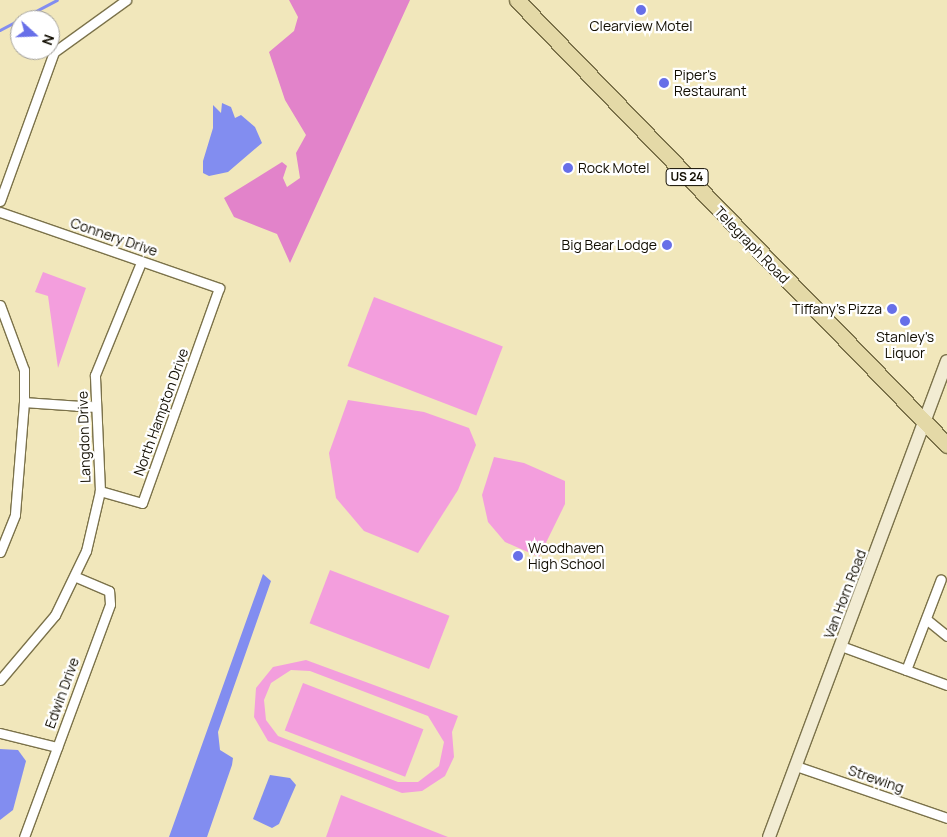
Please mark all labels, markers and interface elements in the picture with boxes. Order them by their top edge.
marker: Clearview Motel [635,4,647,16]
north arrow [10,10,60,60]
place label: Clearview Motel [590,18,692,34]
text: N [38,32,59,48]
place label: Piper's Restaurant [674,67,747,100]
marker: Piper's Restaurant [658,77,670,89]
place label: Rock Motel [578,160,649,176]
marker: Rock Motel [562,162,574,174]
road number: US 24 [664,168,710,186]
street label: Telegraph Road [711,203,793,287]
street label: Connery Drive [68,214,160,260]
place label: Big Bear Lodge [562,237,657,253]
marker: Big Bear Lodge [661,239,673,251]
place label: Tiffany's Pizza [792,301,882,317]
marker: Tiffany's Pizza [886,303,898,315]
marker: Stanley's Liquor [899,315,911,327]
place label: Stanley's Liquor [876,329,934,362]
street label: North Hampton Drive [130,346,192,478]
street label: Langdon Drive [74,391,94,483]
place label: Woodhaven High School [528,540,605,572]
street label: Van Horn Road [820,547,870,641]
marker: Woodhaven High School [512,550,524,562]
street label: Edwin Drive [41,655,83,731]
street label: Strewing [846,762,906,796]

